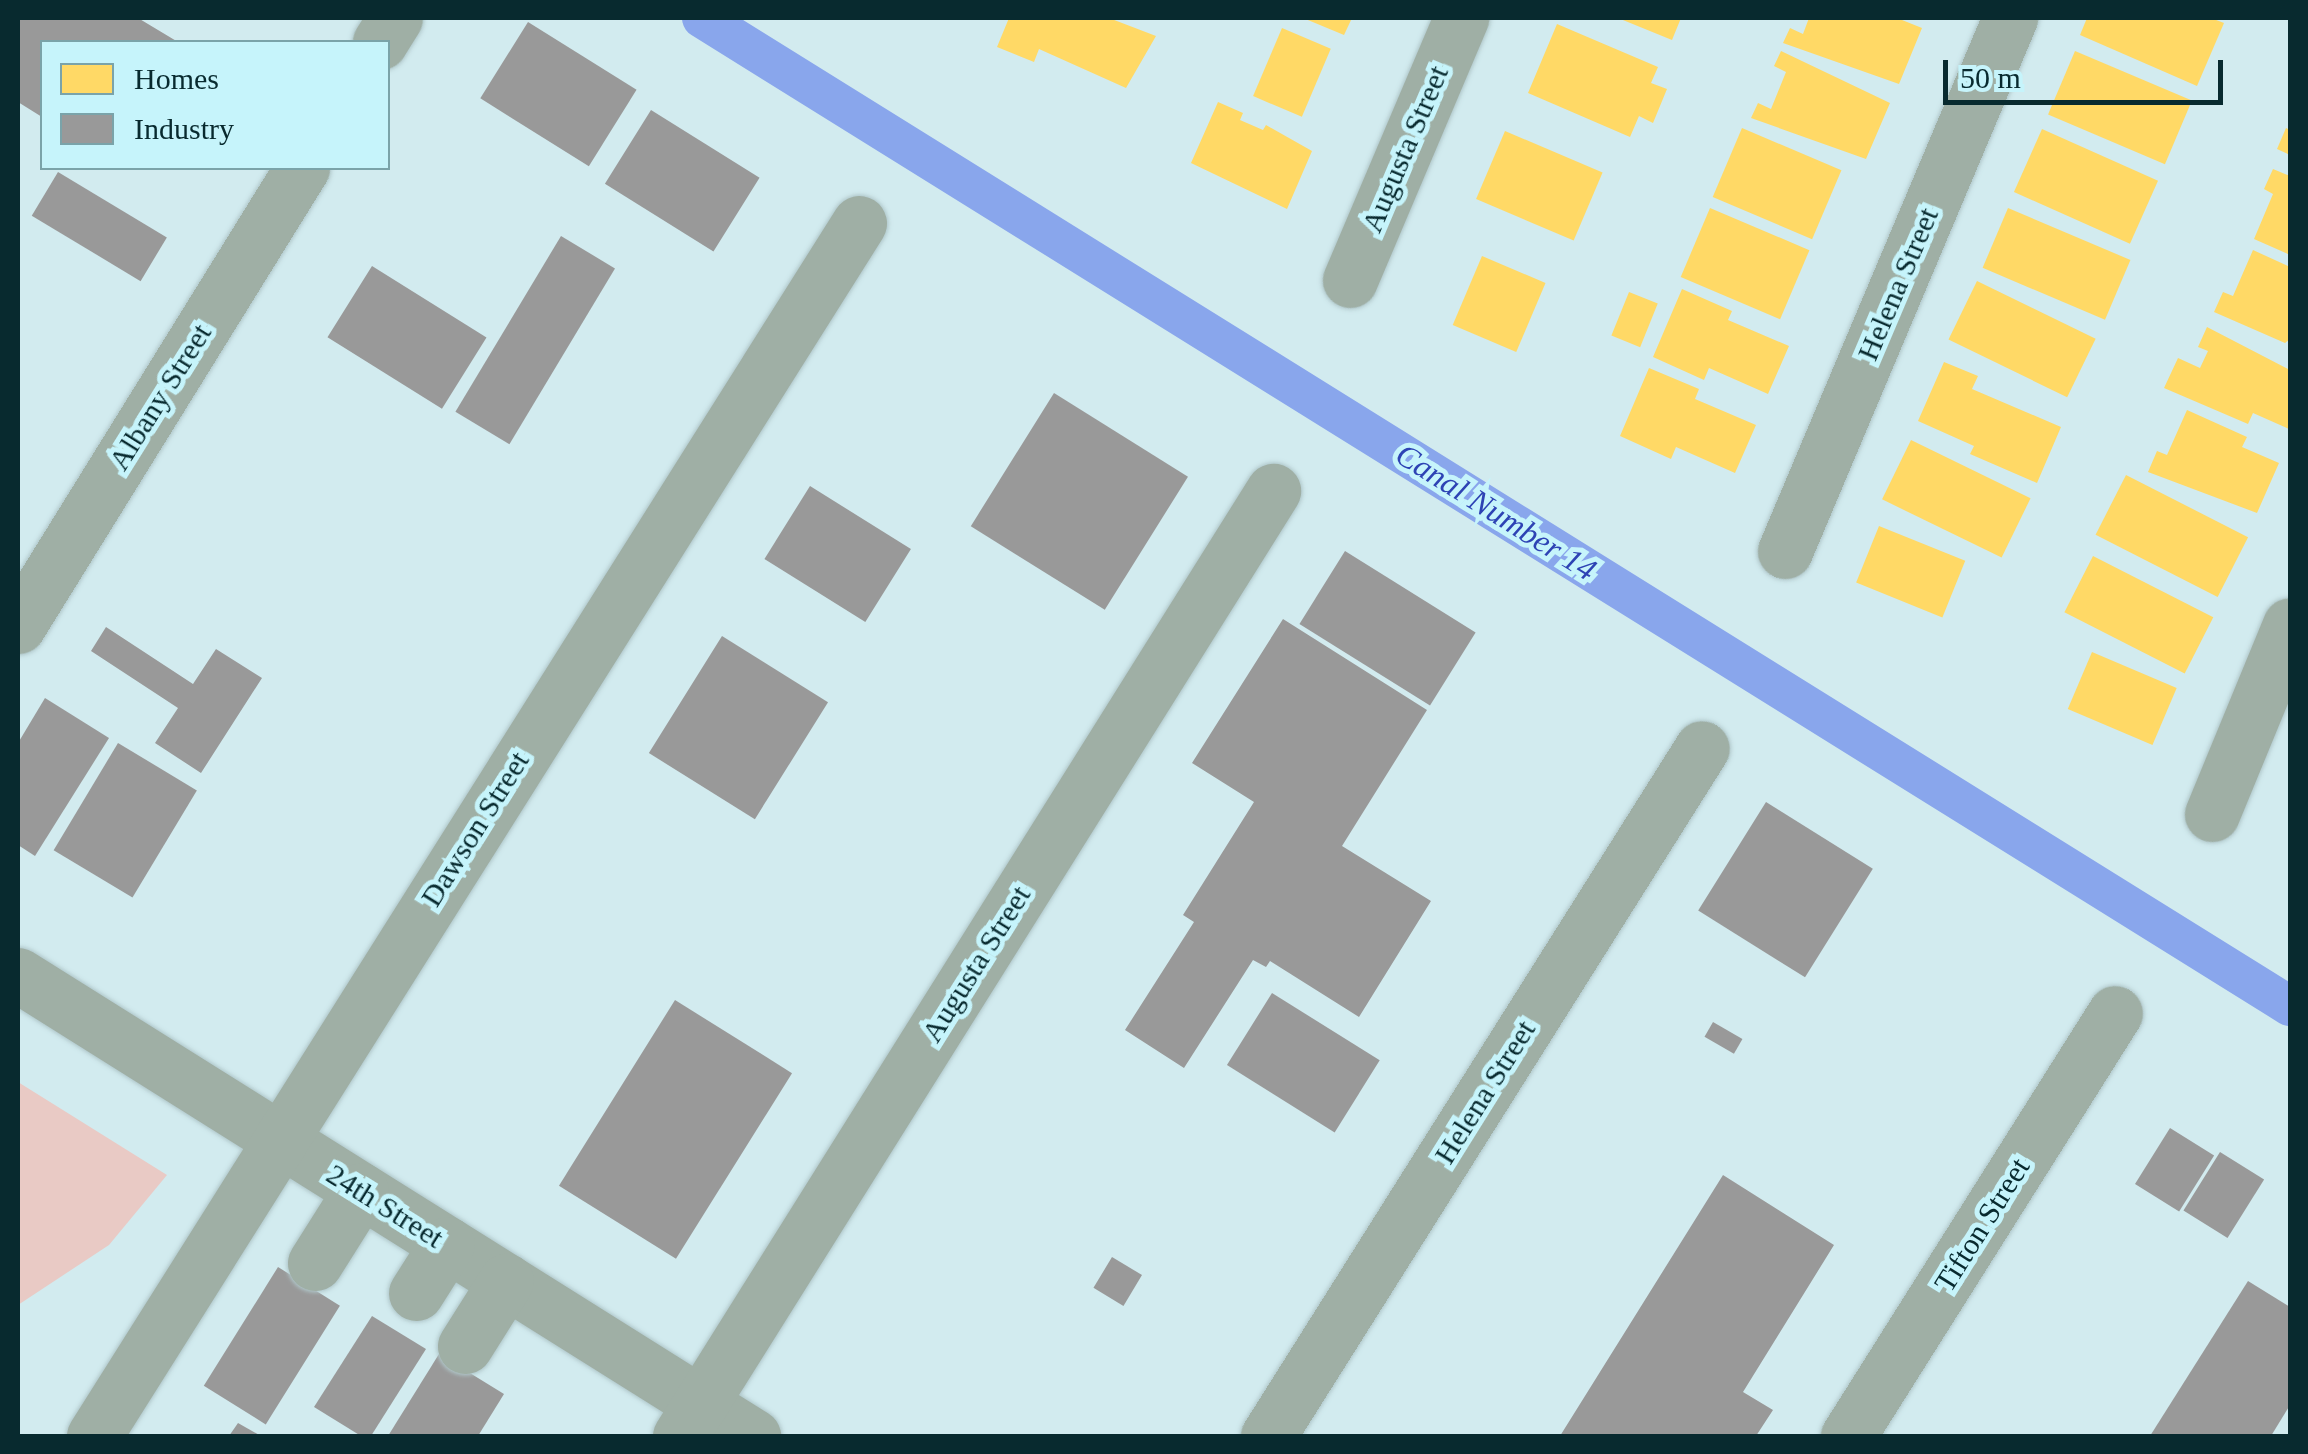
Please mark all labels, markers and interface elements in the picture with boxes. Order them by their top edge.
legend [40,40,390,170]
scale bar [1948,40,2228,102]
street label: Augusta Street [1354,60,1456,238]
text: 50 m [1960,61,2021,94]
text: Homes [134,62,219,95]
text: Industry [134,112,234,145]
street label: Helena Street [1850,202,1946,366]
street label: Albany Street [101,317,219,477]
water label: Canal Number 14 [1389,435,1603,589]
street label: Dawson Street [413,745,537,913]
street label: Augusta Street [914,879,1038,1049]
street label: Helena Street [1427,1014,1543,1170]
street label: Tifton Street [1927,1151,2037,1299]
street label: 24th Street [320,1156,450,1256]

